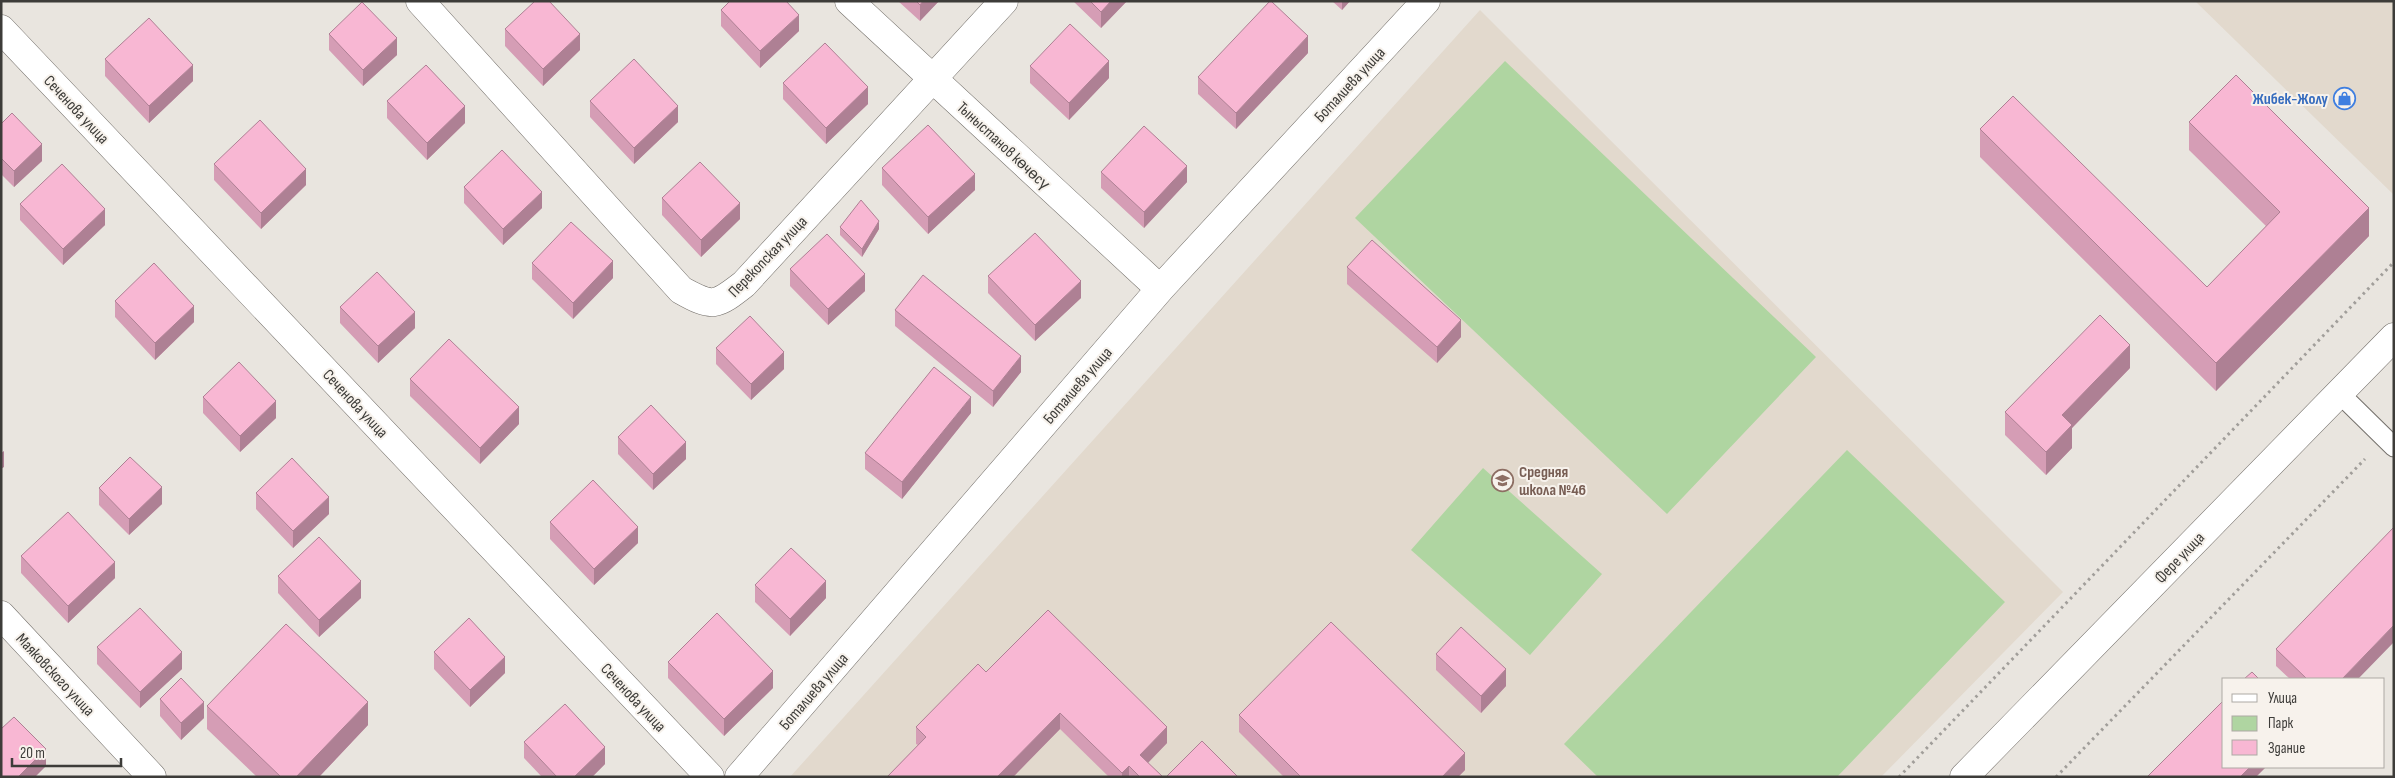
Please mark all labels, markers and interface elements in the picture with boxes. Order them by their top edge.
street label: Боталиева улица [1311,44,1390,126]
street label: Сеченова улица [39,72,112,148]
shop icon: Жибек-Жолу [2332,86,2356,110]
place label: Жибек-Жолу [2252,90,2328,109]
street label: Тыныстанов көчөсү [953,98,1053,194]
street label: Перекопская улица [725,212,812,302]
street label: Боталиева улица [1040,344,1117,428]
street label: Сеченова улица [318,366,391,442]
place label: Средняя школа №46 [1519,463,1586,500]
school or university icon: Средняя школа №46 [1491,468,1515,492]
street label: Фере улица [2151,529,2209,587]
street label: Маяковского улица [12,630,98,720]
street label: Боталиева улица [776,650,853,734]
street label: Сеченова улица [596,660,669,736]
legend [2222,678,2385,768]
text: Улица [2268,689,2297,708]
text: Парк [2268,714,2294,733]
scale bar [12,736,121,768]
text: Здание [2268,739,2305,758]
text: 20 m [20,744,45,763]

